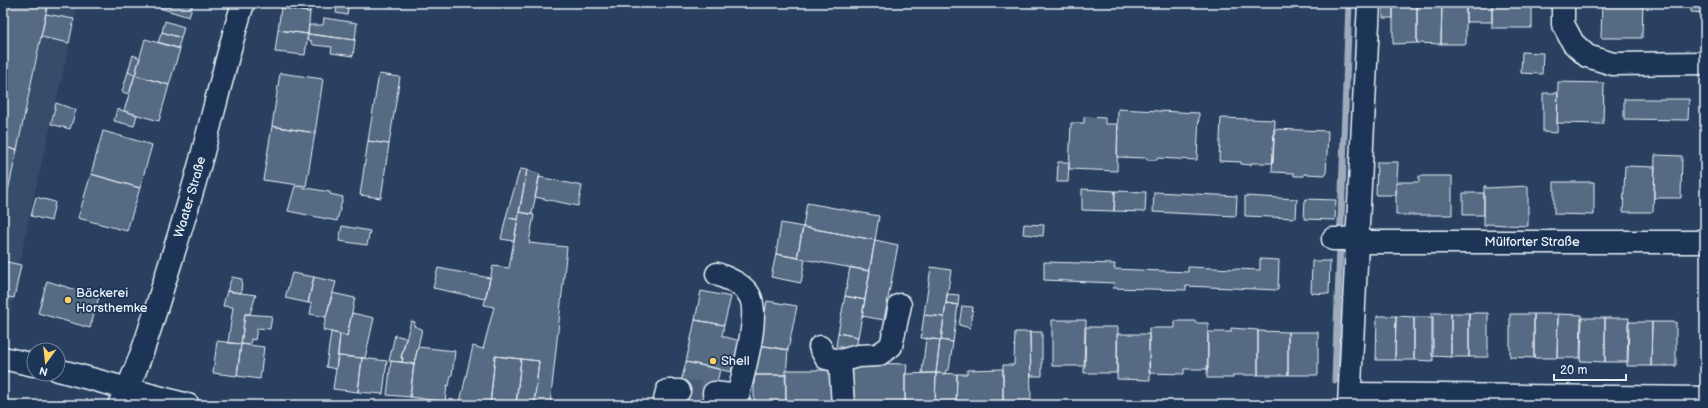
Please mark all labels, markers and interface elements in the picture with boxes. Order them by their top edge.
street label: Waater Straße [171,155,210,240]
street label: Mülforter Straße [1484,234,1580,250]
place label: Bäckerei Horsthemke [76,285,148,316]
marker: Bäckerei Horsthemke [63,295,73,305]
north arrow [26,342,66,382]
place label: Shell [721,353,750,369]
marker: Shell [708,356,718,366]
scale bar [1554,356,1626,382]
text: 20 m [1560,363,1587,378]
text: N [38,364,49,379]

